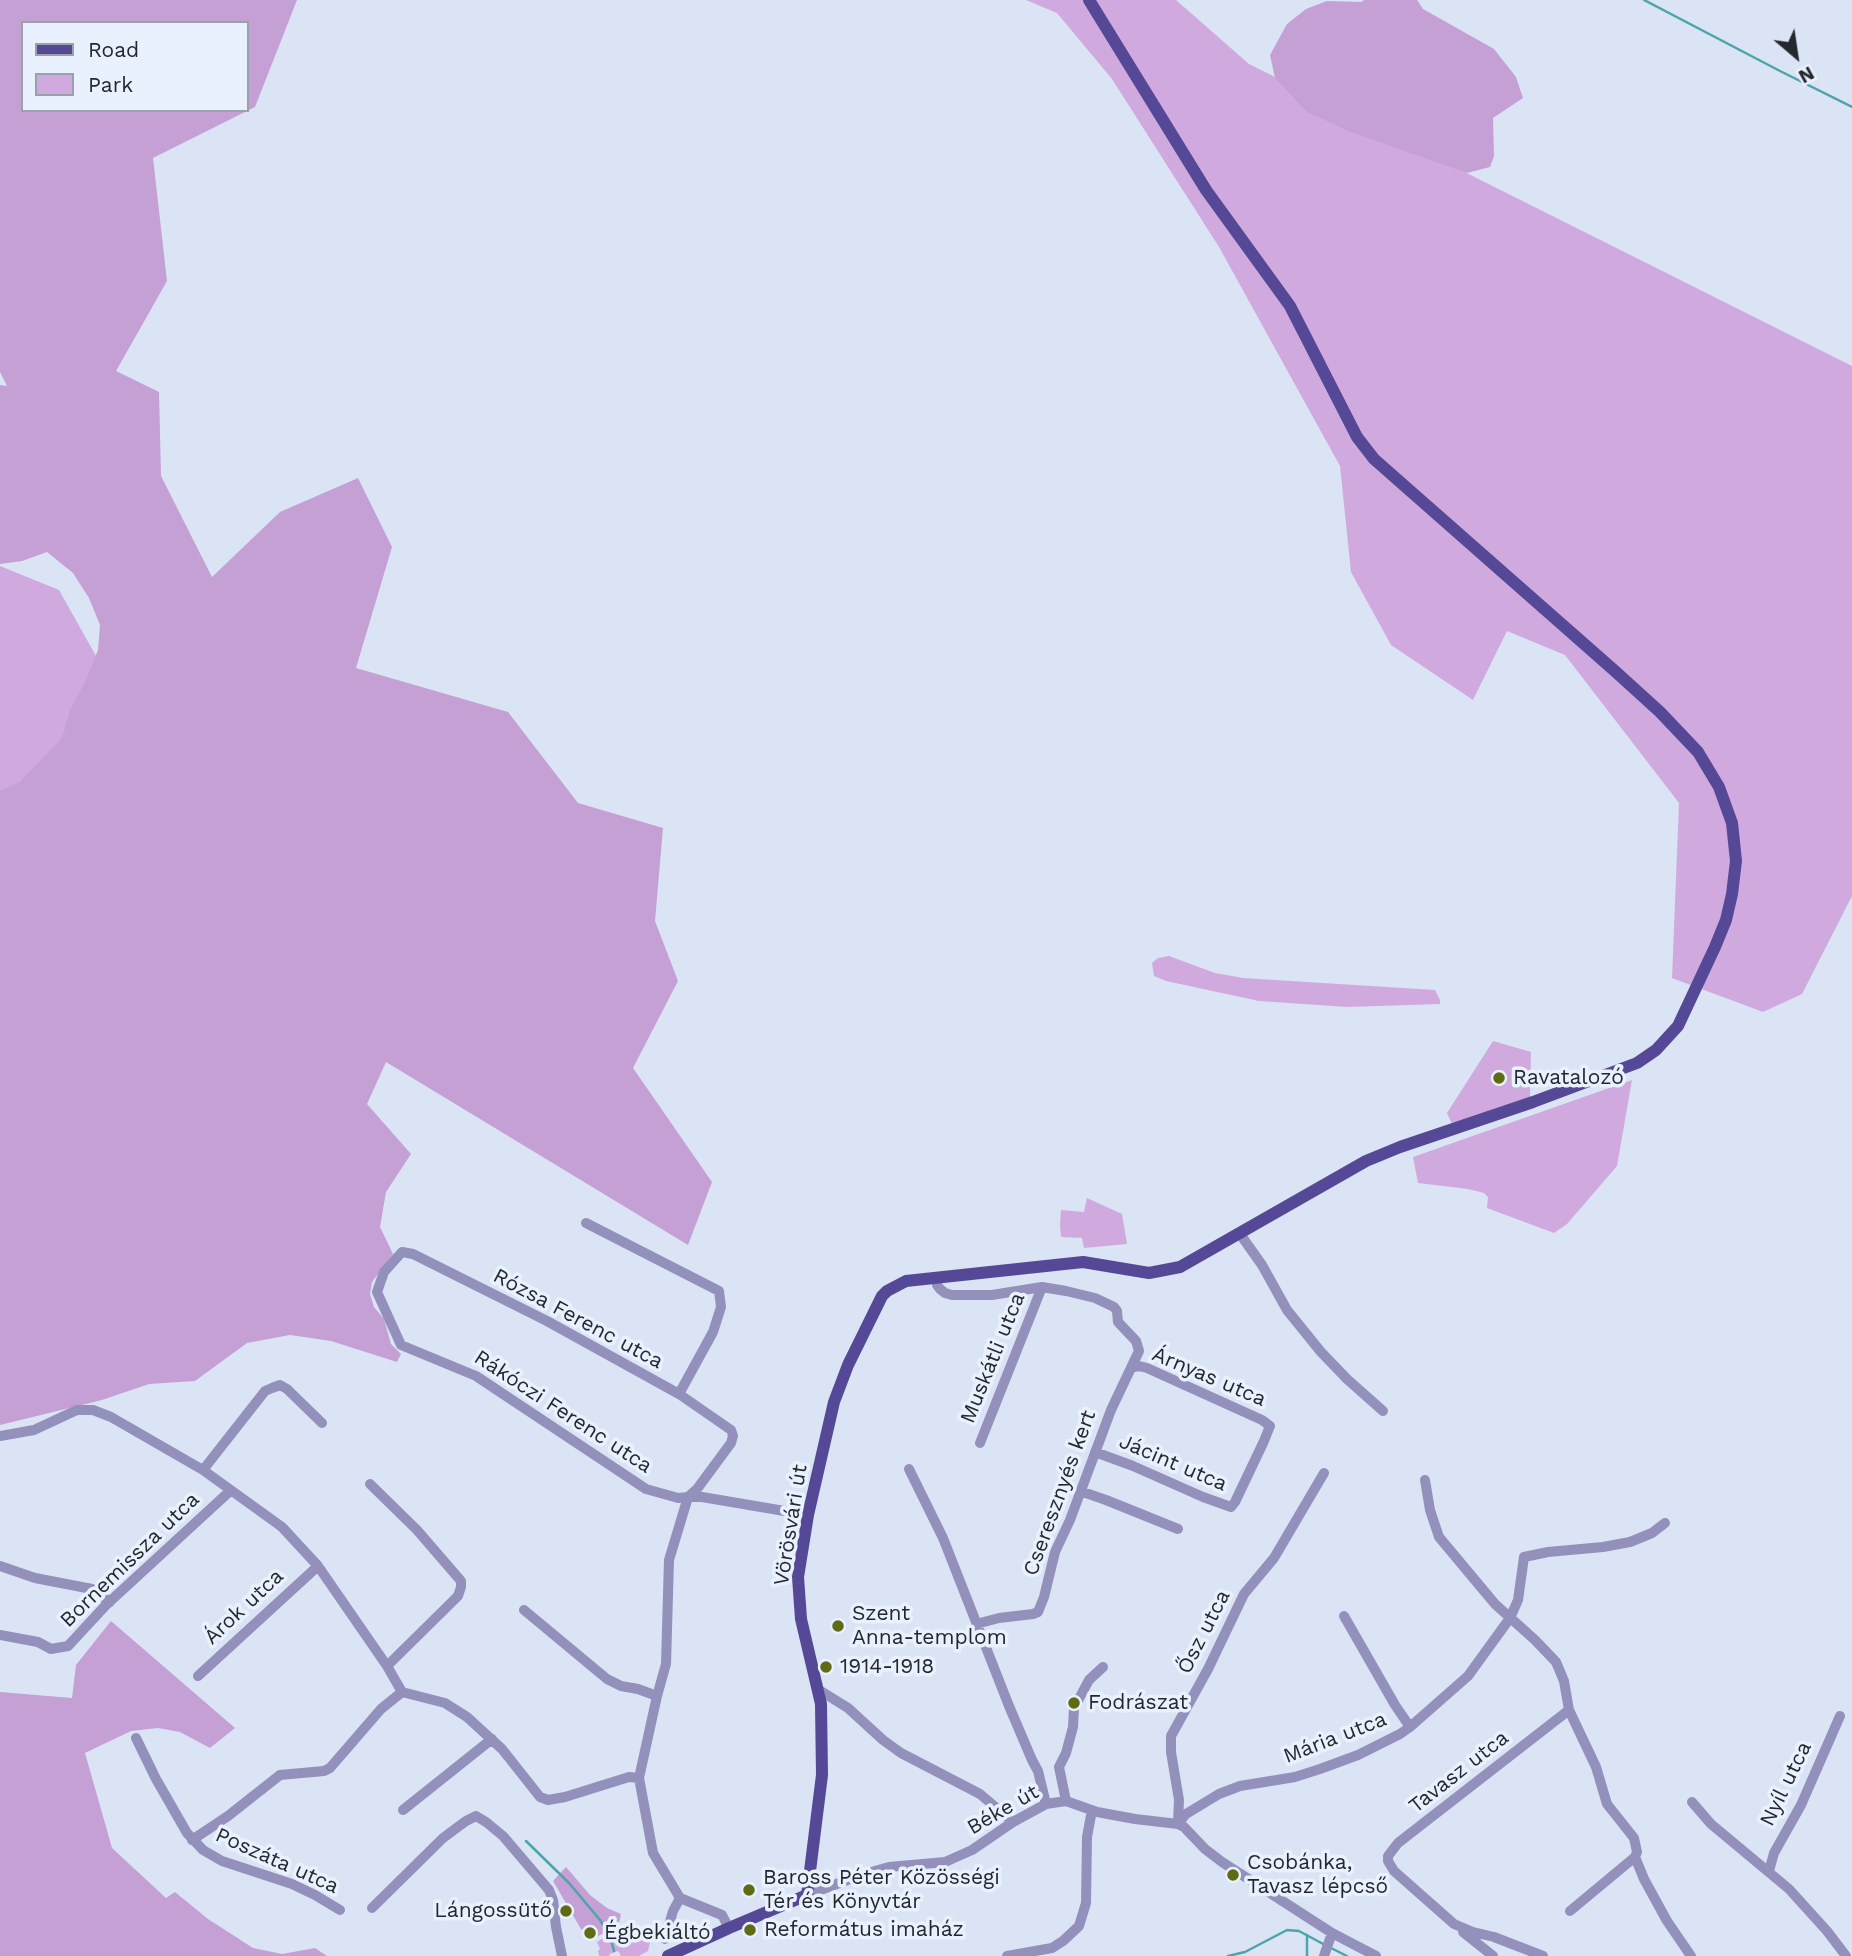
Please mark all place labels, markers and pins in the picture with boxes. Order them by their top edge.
place label: Ravatalozó [1513,1065,1624,1091]
marker: Ravatalozó [1491,1070,1507,1086]
place label: Szent Anna-templom [852,1601,1007,1651]
marker: Szent Anna-templom [830,1618,846,1634]
place label: 1914-1918 [840,1654,934,1680]
marker: 1914-1918 [818,1659,834,1675]
place label: Fodrászat [1088,1690,1188,1716]
marker: Fodrászat [1066,1695,1082,1711]
place label: Csobánka, Tavasz lépcső [1247,1850,1388,1900]
place label: Baross Péter Közösségi Tér és Könyvtár [763,1865,1000,1915]
marker: Csobánka, Tavasz lépcső [1225,1867,1241,1883]
marker: Baross Péter Közösségi Tér és Könyvtár [741,1882,757,1898]
place label: Lángossütő [434,1898,552,1924]
marker: Lángossütő [558,1903,574,1919]
place label: Református imaház [764,1917,964,1943]
place label: Égbekiáltó [604,1920,711,1946]
marker: Református imaház [742,1922,758,1938]
marker: Égbekiáltó [582,1925,598,1941]

